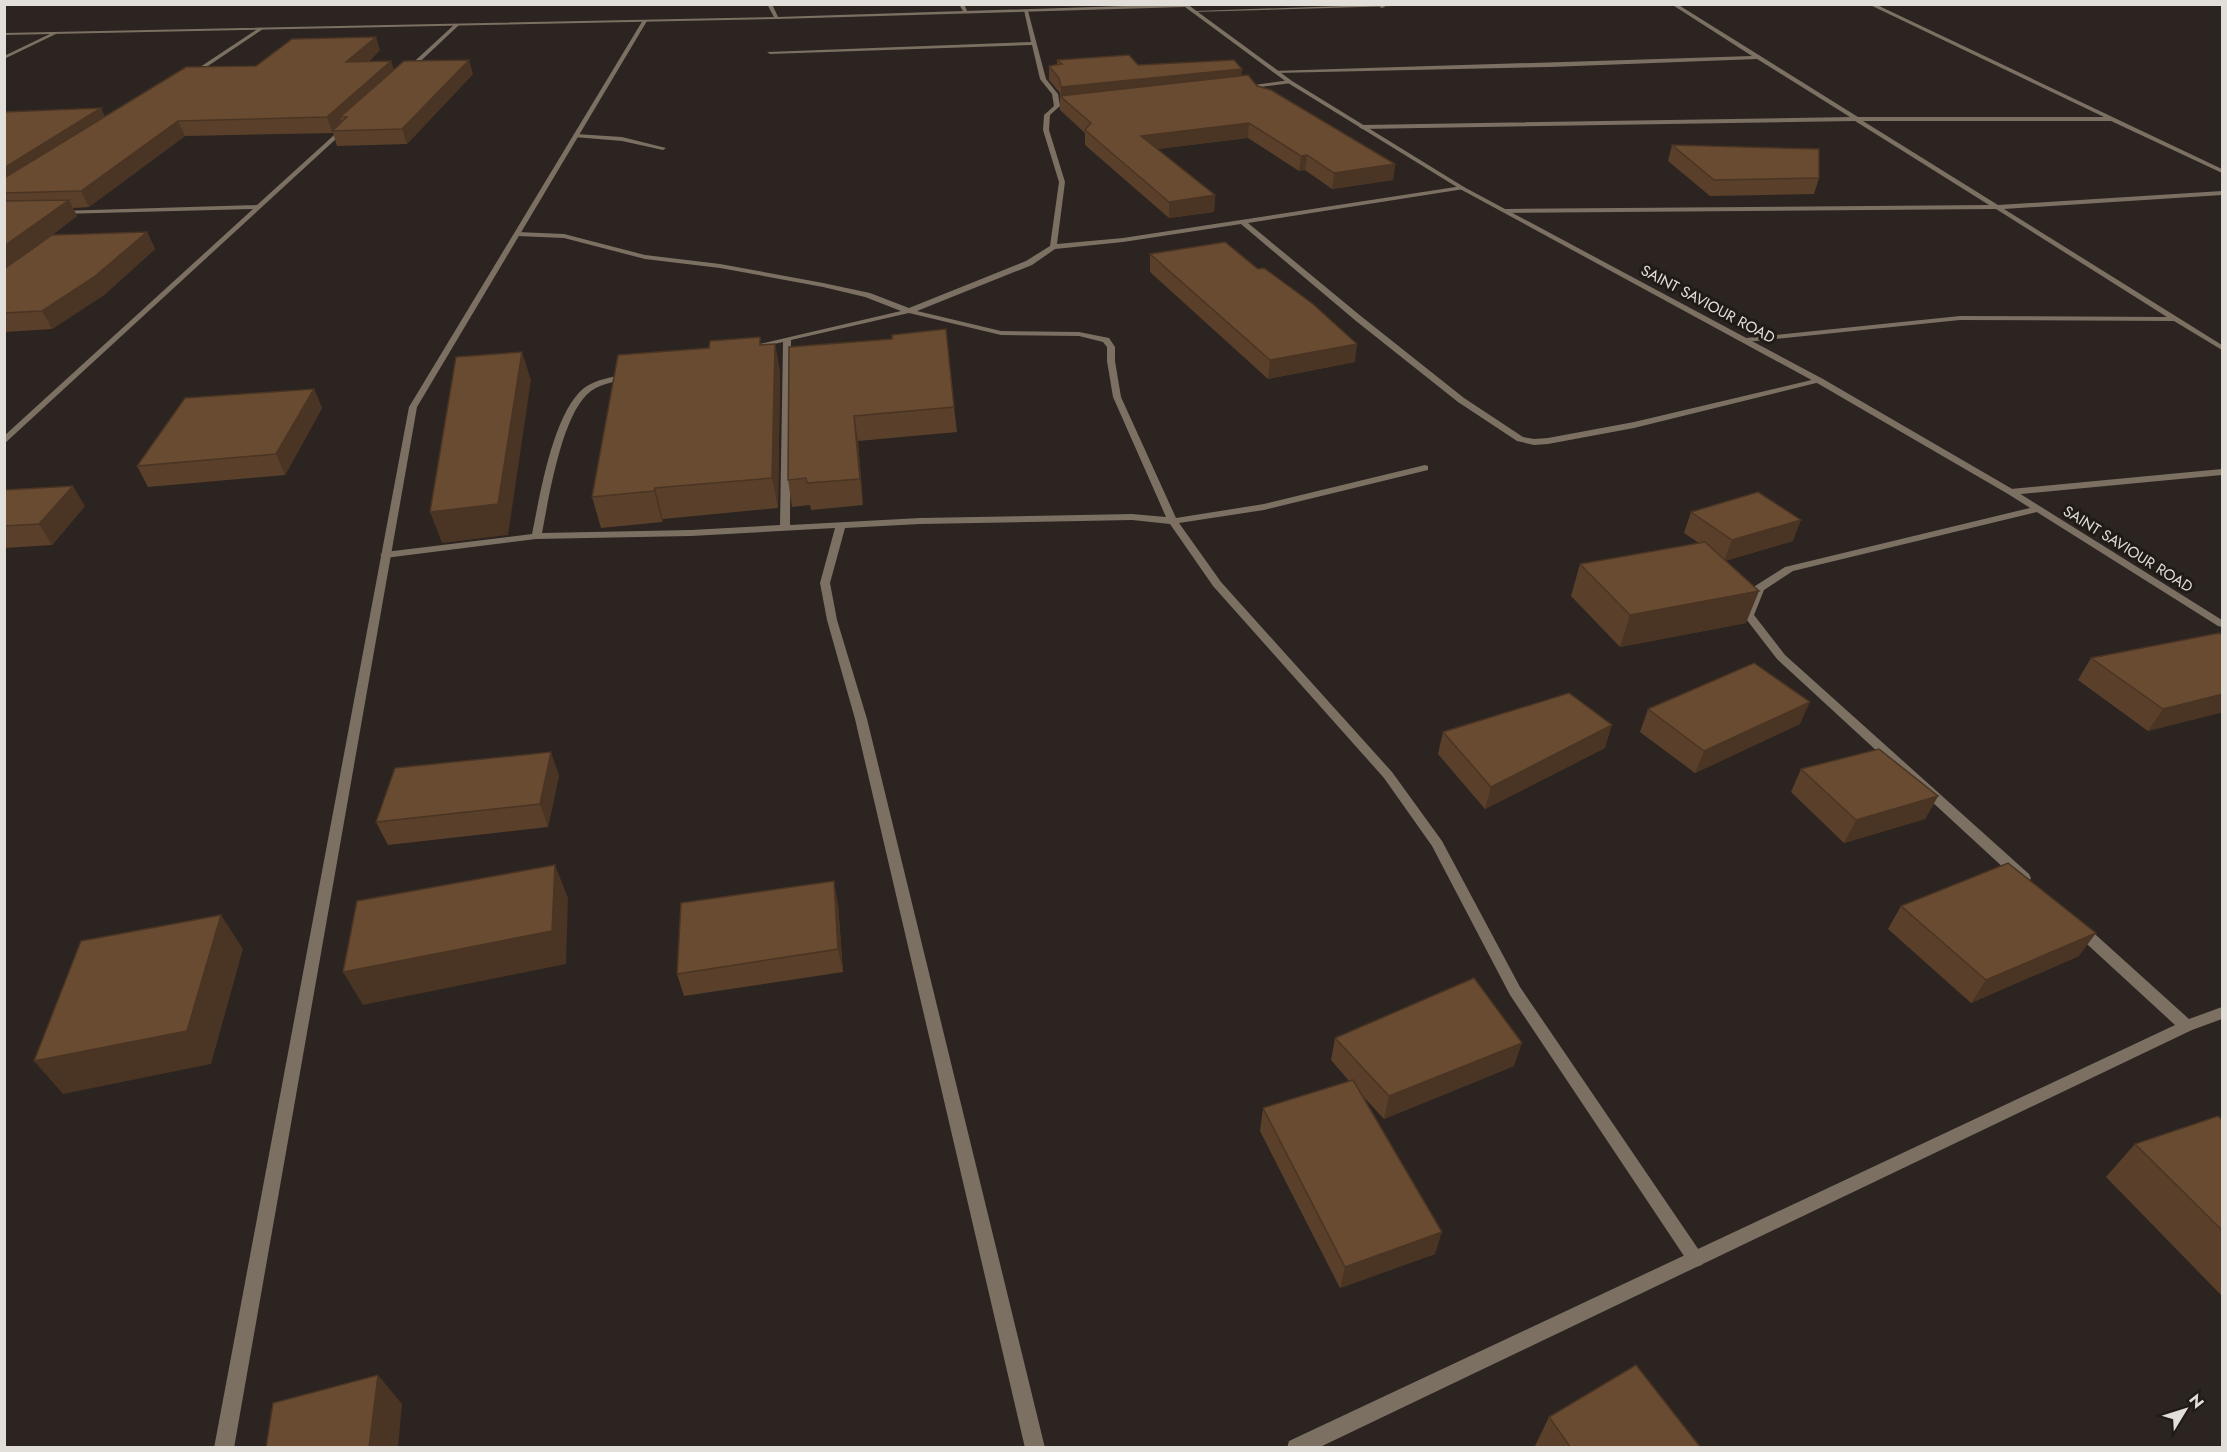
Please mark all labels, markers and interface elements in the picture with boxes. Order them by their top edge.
street label: SAINT SAVIOUR ROAD [1637,259,1779,349]
street label: SAINT SAVIOUR ROAD [2059,500,2197,598]
north arrow [2155,1380,2215,1440]
text: N [2183,1389,2209,1413]

